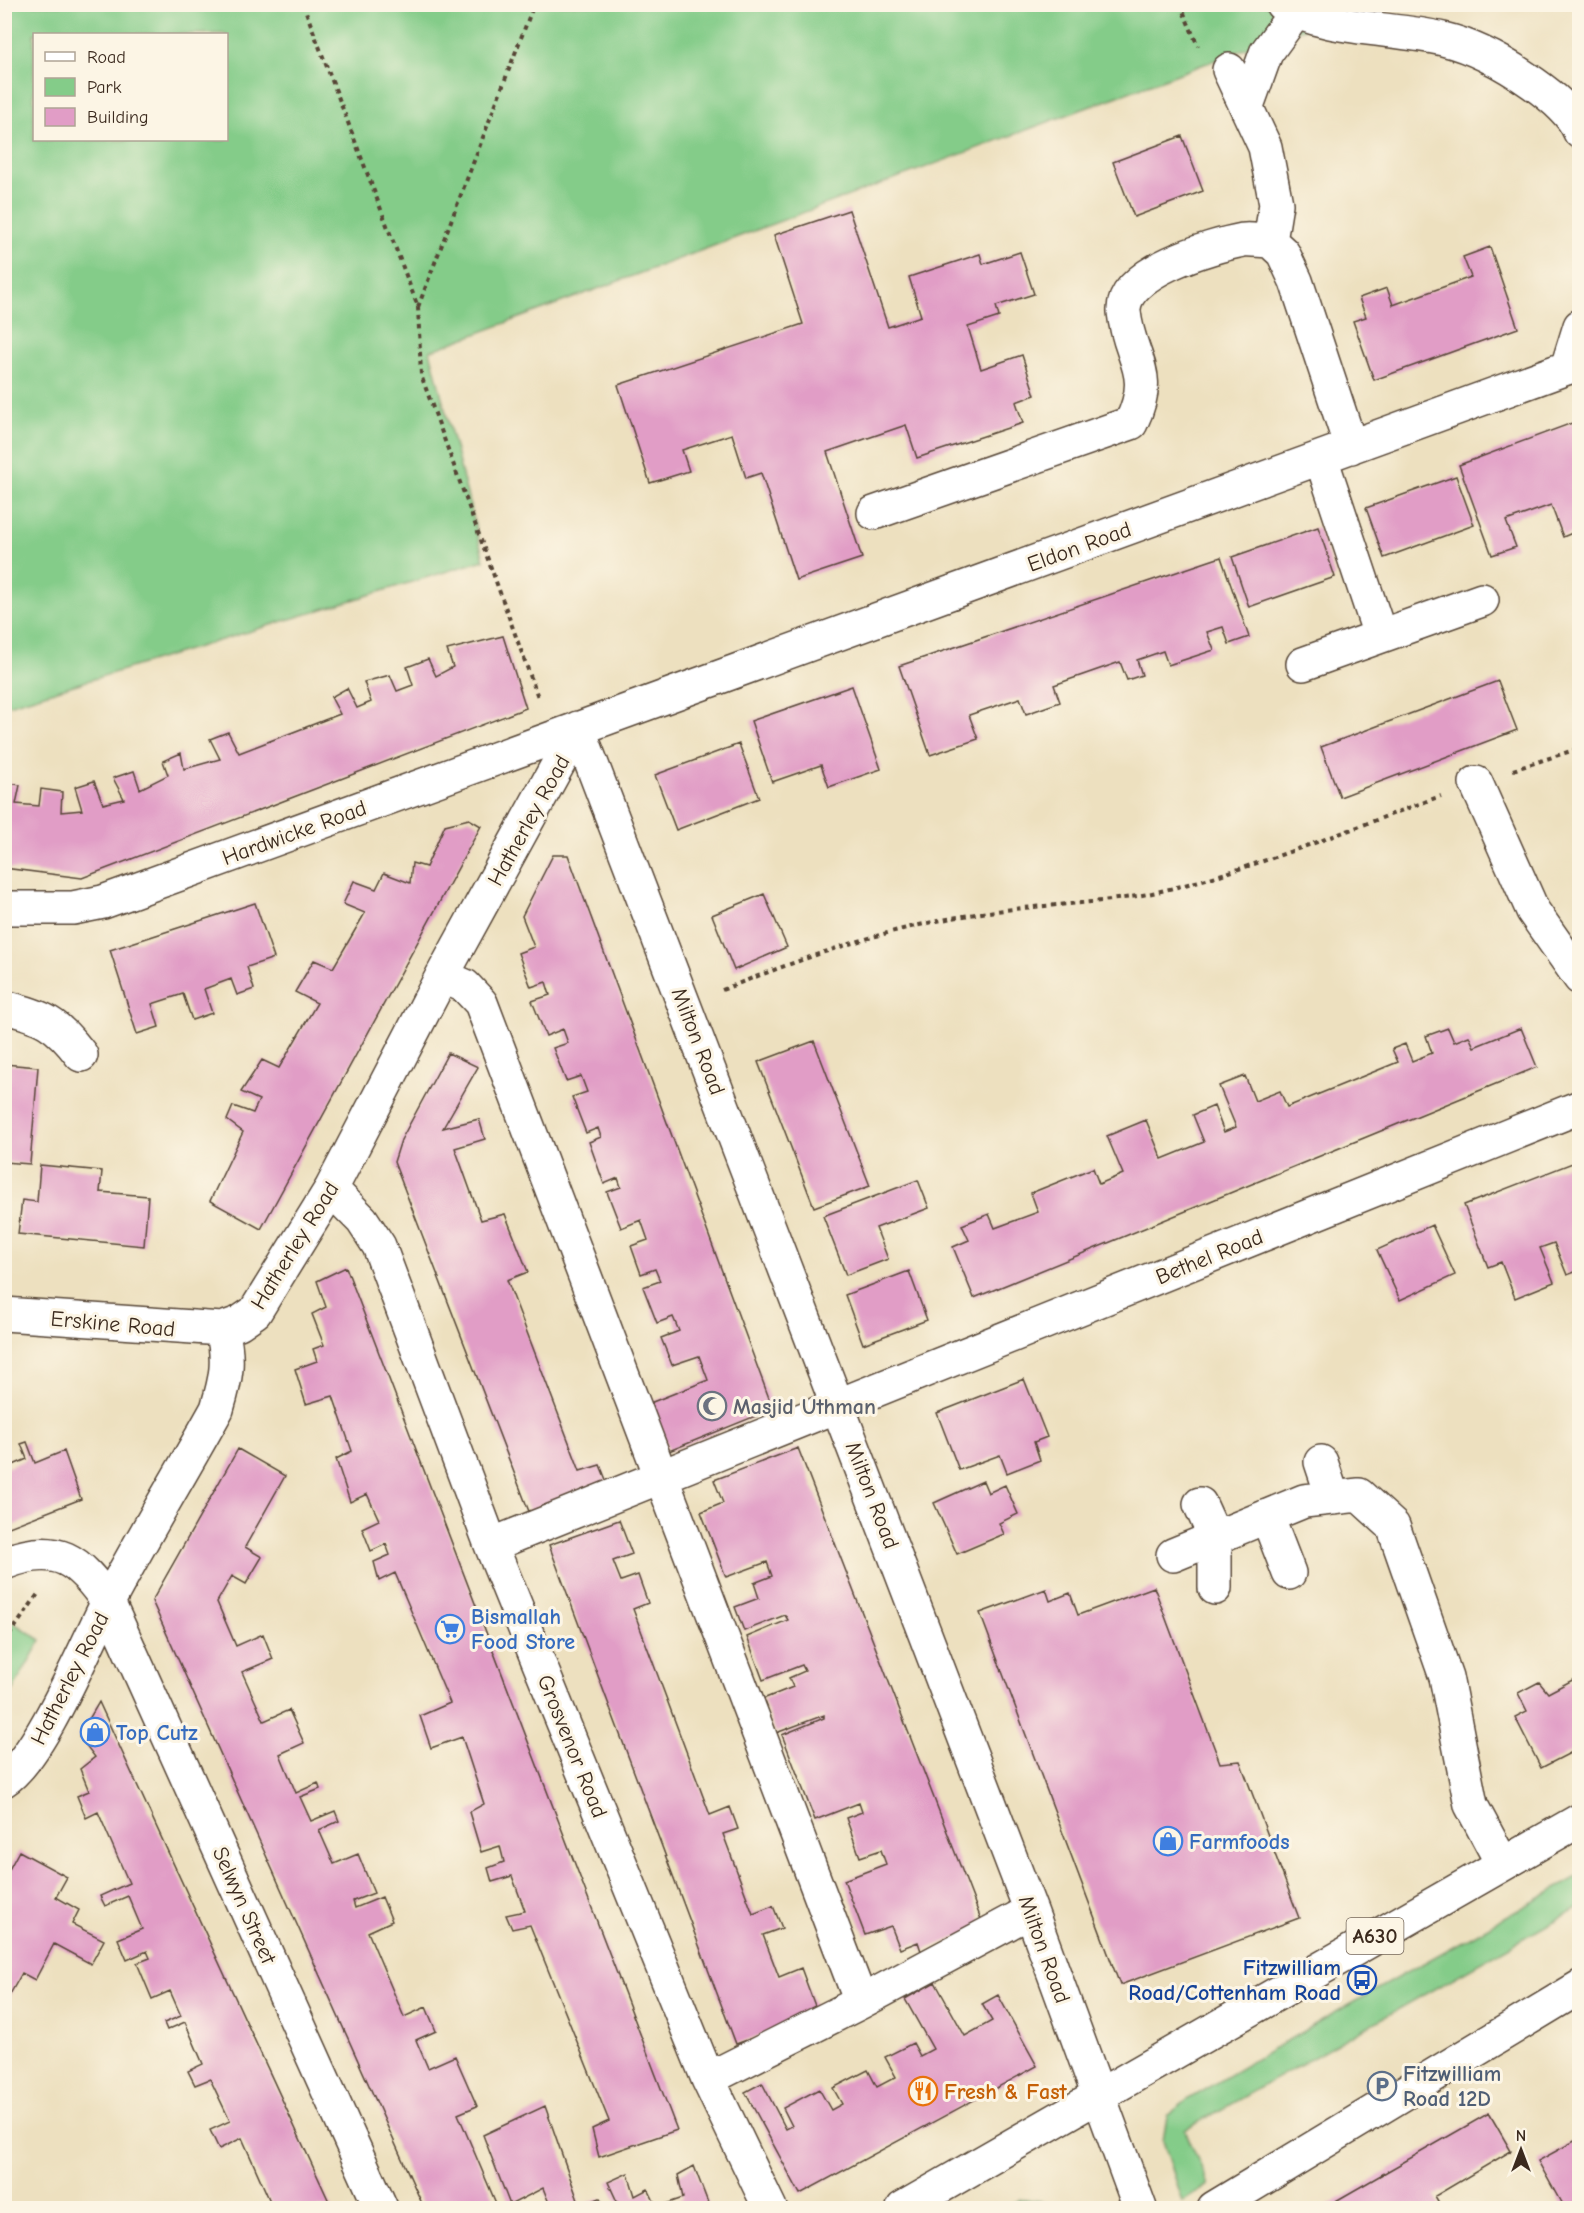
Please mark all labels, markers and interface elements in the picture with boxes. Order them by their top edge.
legend [33,33,228,141]
text: Road [87,47,126,68]
text: Park [87,77,122,98]
text: Building [87,107,149,128]
street label: Eldon Road [1024,516,1135,578]
street label: Hatherley Road [482,750,576,890]
street label: Hardwicke Road [219,795,370,871]
street label: Milton Road [666,984,730,1099]
street label: Hatherley Road [245,1177,344,1314]
street label: Bethel Road [1152,1224,1267,1290]
street label: Erskine Road [50,1306,176,1342]
mosque icon: Masjid Uthman [696,1390,728,1422]
place label: Masjid Uthman [733,1394,876,1420]
street label: Milton Road [840,1438,904,1553]
place label: Bismallah Food Store [471,1604,575,1655]
street label: Hatherley Road [25,1608,115,1749]
supermarket icon: Bismallah Food Store [434,1613,466,1645]
street label: Grosvenor Road [532,1671,613,1822]
shop icon: Top Cutz [79,1716,111,1748]
place label: Top Cutz [116,1720,198,1746]
shop icon: Farmfoods [1152,1825,1184,1857]
place label: Farmfoods [1189,1829,1290,1855]
street label: Selwyn Street [207,1843,282,1969]
street label: Milton Road [1013,1892,1076,2007]
road number: A630 [1346,1918,1404,1954]
place label: Fitzwilliam Road/Cottenham Road [1128,1955,1341,2006]
bus stop icon: Fitzwilliam Road/Cottenham Road [1346,1964,1378,1996]
place label: Fitzwilliam Road 12D [1403,2061,1501,2112]
parking icon: Fitzwilliam Road 12D [1366,2070,1398,2102]
restaurant icon: Fresh & Fast [907,2075,939,2107]
place label: Fresh & Fast [944,2079,1067,2105]
north arrow [1491,2120,1551,2180]
text: N [1516,2127,1526,2145]

